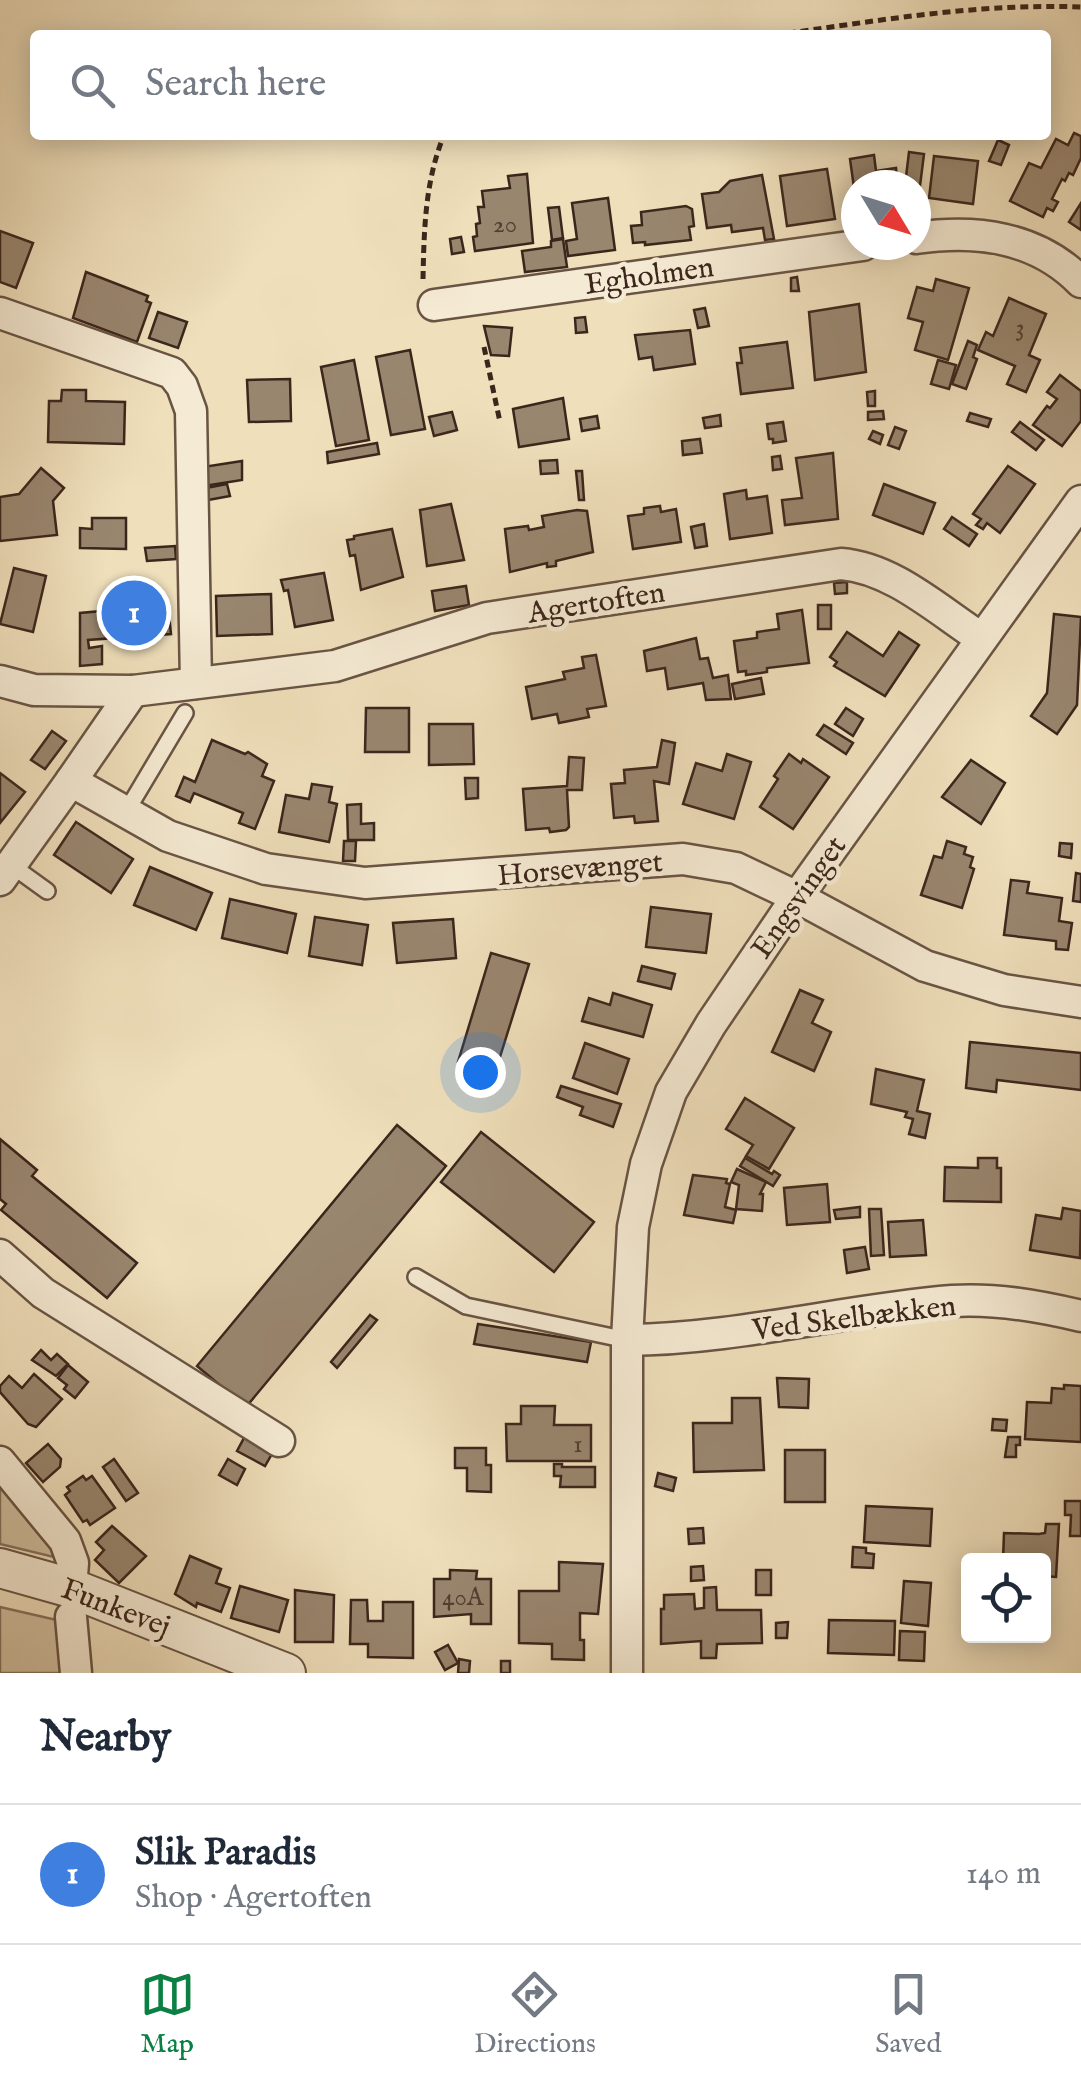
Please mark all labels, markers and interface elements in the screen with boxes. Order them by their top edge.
search box [30,30,1051,140]
icon: search [65,58,120,113]
text: Search here [145,61,326,109]
north arrow [841,170,931,260]
house number: 20 [493,209,517,241]
street label: Egholmen [582,249,716,305]
house number: 3 [1015,312,1025,344]
street label: Agertoften [524,574,668,634]
pin: 1 [102,576,166,650]
street label: Engsvinget [744,829,856,967]
street label: Horsevænget [496,844,664,896]
your location [455,1047,506,1098]
street label: Ved Skelbækken [749,1288,958,1350]
house number: 1 [573,1429,583,1461]
map controls [961,1553,1051,1643]
button: locate [961,1553,1051,1643]
street label: Funkevej [55,1571,175,1647]
house number: 40A [442,1582,485,1614]
text: Nearby [40,1712,171,1765]
text: Slik Paradis [135,1830,316,1878]
text: 1 [67,1854,78,1895]
text: 140 m [966,1854,1041,1895]
text: Shop · Agertoften [135,1878,372,1919]
tab: Map [140,1967,195,2062]
tab: Directions [474,1967,596,2062]
tab: Saved [875,1967,941,2062]

